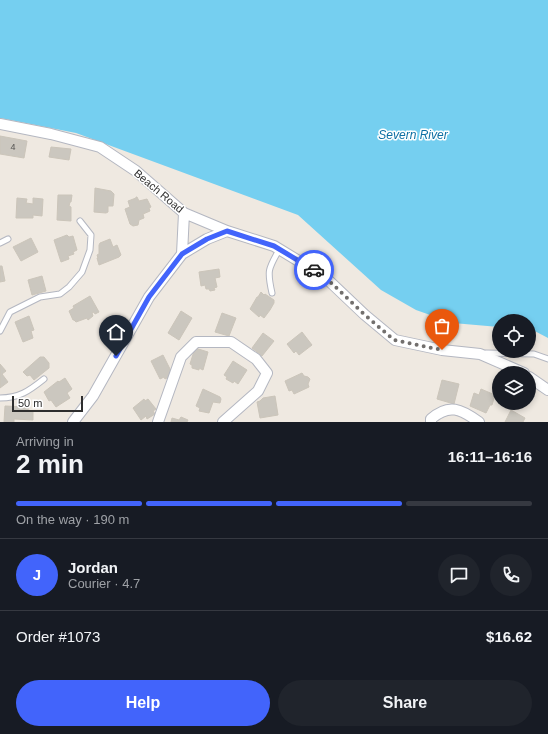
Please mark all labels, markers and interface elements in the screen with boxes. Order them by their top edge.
water label: Severn River [378,128,449,142]
house number: 4 [10,142,16,152]
street label: Beach Road [132,167,186,215]
courier [294,250,334,290]
icon: car [303,259,325,281]
pin [425,309,459,350]
map controls [492,314,536,410]
button: locate [492,314,536,358]
pin [99,315,133,356]
icon: bag [431,315,453,337]
icon: home [105,321,127,343]
button: layers [492,366,536,410]
scale bar [12,394,83,413]
text: 50 m [18,397,42,409]
text: Arriving in [16,434,74,449]
text: 16:11–16:16 [448,448,532,465]
text: 2 min [16,449,84,479]
text: On the way · 190 m [16,512,129,527]
button: chat [438,554,480,596]
button: phone [490,554,532,596]
text: Jordan [68,559,118,576]
text: J [33,566,41,583]
text: Courier · 4.7 [68,576,140,591]
text: Order #1073 [16,628,100,645]
text: $16.62 [486,628,532,645]
button: Help [16,680,270,726]
button: Share [278,680,532,726]

